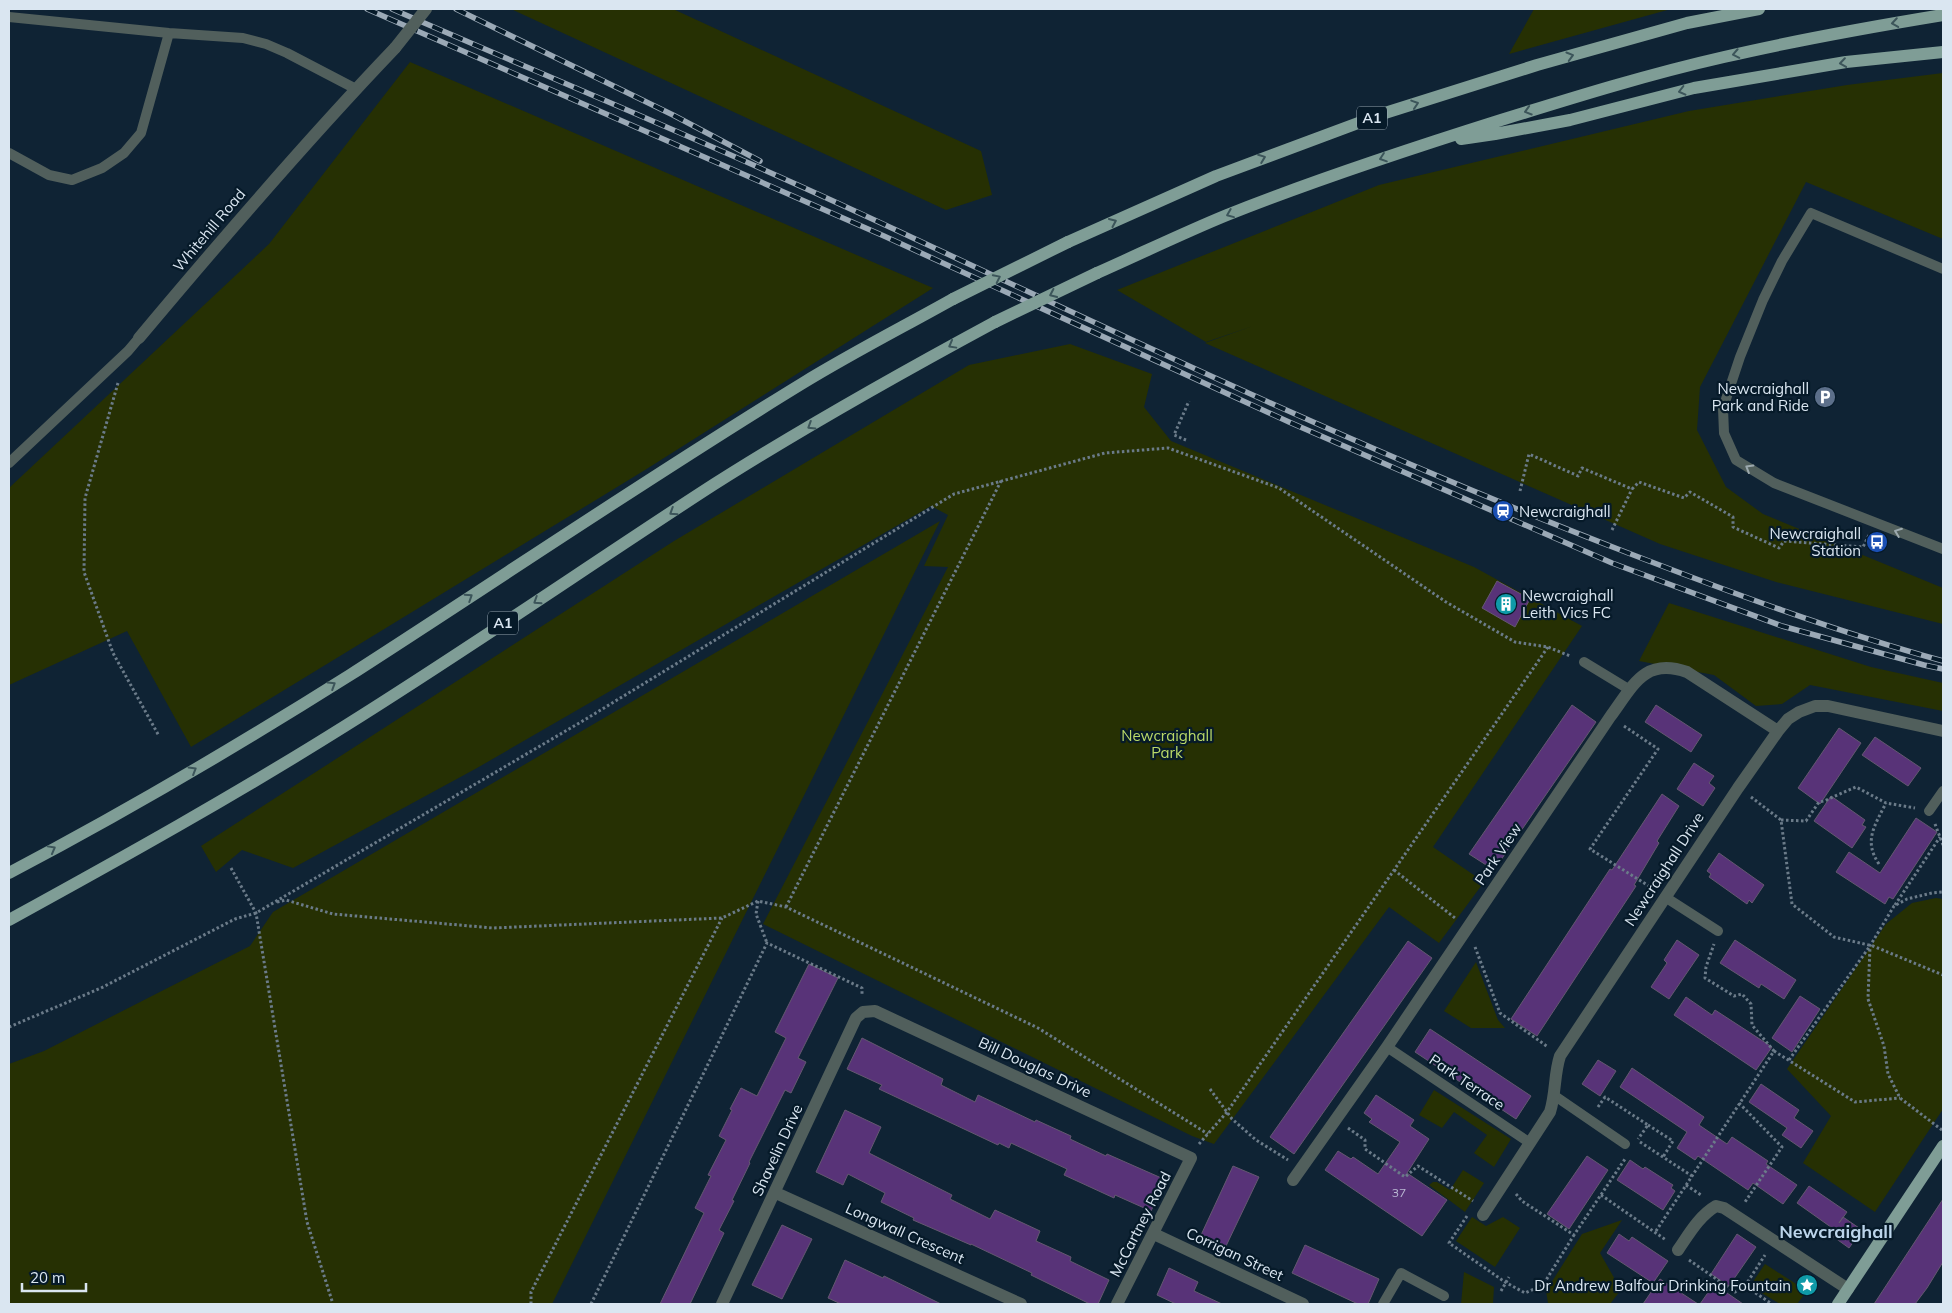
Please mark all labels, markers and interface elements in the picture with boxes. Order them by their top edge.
one-way arrow [1891,18,1900,28]
one-way arrow [1731,49,1740,59]
one-way arrow [1565,51,1574,61]
one-way arrow [1838,57,1846,68]
one-way arrow [1679,85,1687,95]
one-way arrow [1410,99,1418,109]
road number: A1 [1357,106,1387,130]
one-way arrow [1525,106,1533,116]
one-way arrow [1379,152,1387,162]
one-way arrow [1257,154,1266,165]
street label: Whitehill Road [169,185,249,275]
one-way arrow [1226,208,1235,218]
one-way arrow [1108,218,1116,228]
one-way arrow [992,273,1001,284]
one-way arrow [1049,288,1058,298]
one-way arrow [948,339,957,349]
place label: Newcraighall Park and Ride [1712,379,1809,415]
parking icon: Newcraighall Park and Ride [1813,385,1837,409]
one-way arrow [807,419,816,429]
one-way arrow [1745,464,1754,474]
station icon: Newcraighall [1491,499,1515,523]
place label: Newcraighall [1519,502,1611,521]
one-way arrow [669,505,678,515]
place label: Newcraighall Station [1769,524,1861,560]
one-way arrow [1894,528,1902,538]
bus stop icon: Newcraighall Station [1865,530,1889,554]
place label: Newcraighall Leith Vics FC [1522,586,1614,622]
building icon: Newcraighall Leith Vics FC [1494,592,1518,616]
one-way arrow [463,594,472,603]
one-way arrow [534,595,543,604]
road number: A1 [488,612,518,634]
one-way arrow [327,682,336,692]
park label: Newcraighall Park [1121,726,1213,762]
one-way arrow [188,766,197,776]
street label: Newcraighall Drive [1620,809,1708,929]
street label: Park View [1470,819,1526,889]
one-way arrow [46,846,55,856]
street label: Bill Douglas Drive [975,1033,1095,1101]
street label: Park Terrace [1426,1050,1508,1114]
street label: Shavelin Drive [747,1101,807,1199]
street label: McCartney Road [1105,1168,1175,1280]
house number: 37 [1392,1185,1406,1200]
street label: Longwall Crescent [843,1198,967,1268]
district label: Newcraighall [1779,1220,1893,1243]
street label: Corrigan Street [1183,1223,1287,1285]
scale bar [22,1260,86,1292]
text: 20 m [30,1268,65,1287]
place icon: Dr Andrew Balfour Drinking Fountain [1795,1273,1819,1297]
place label: Dr Andrew Balfour Drinking Fountain [1534,1276,1791,1295]

